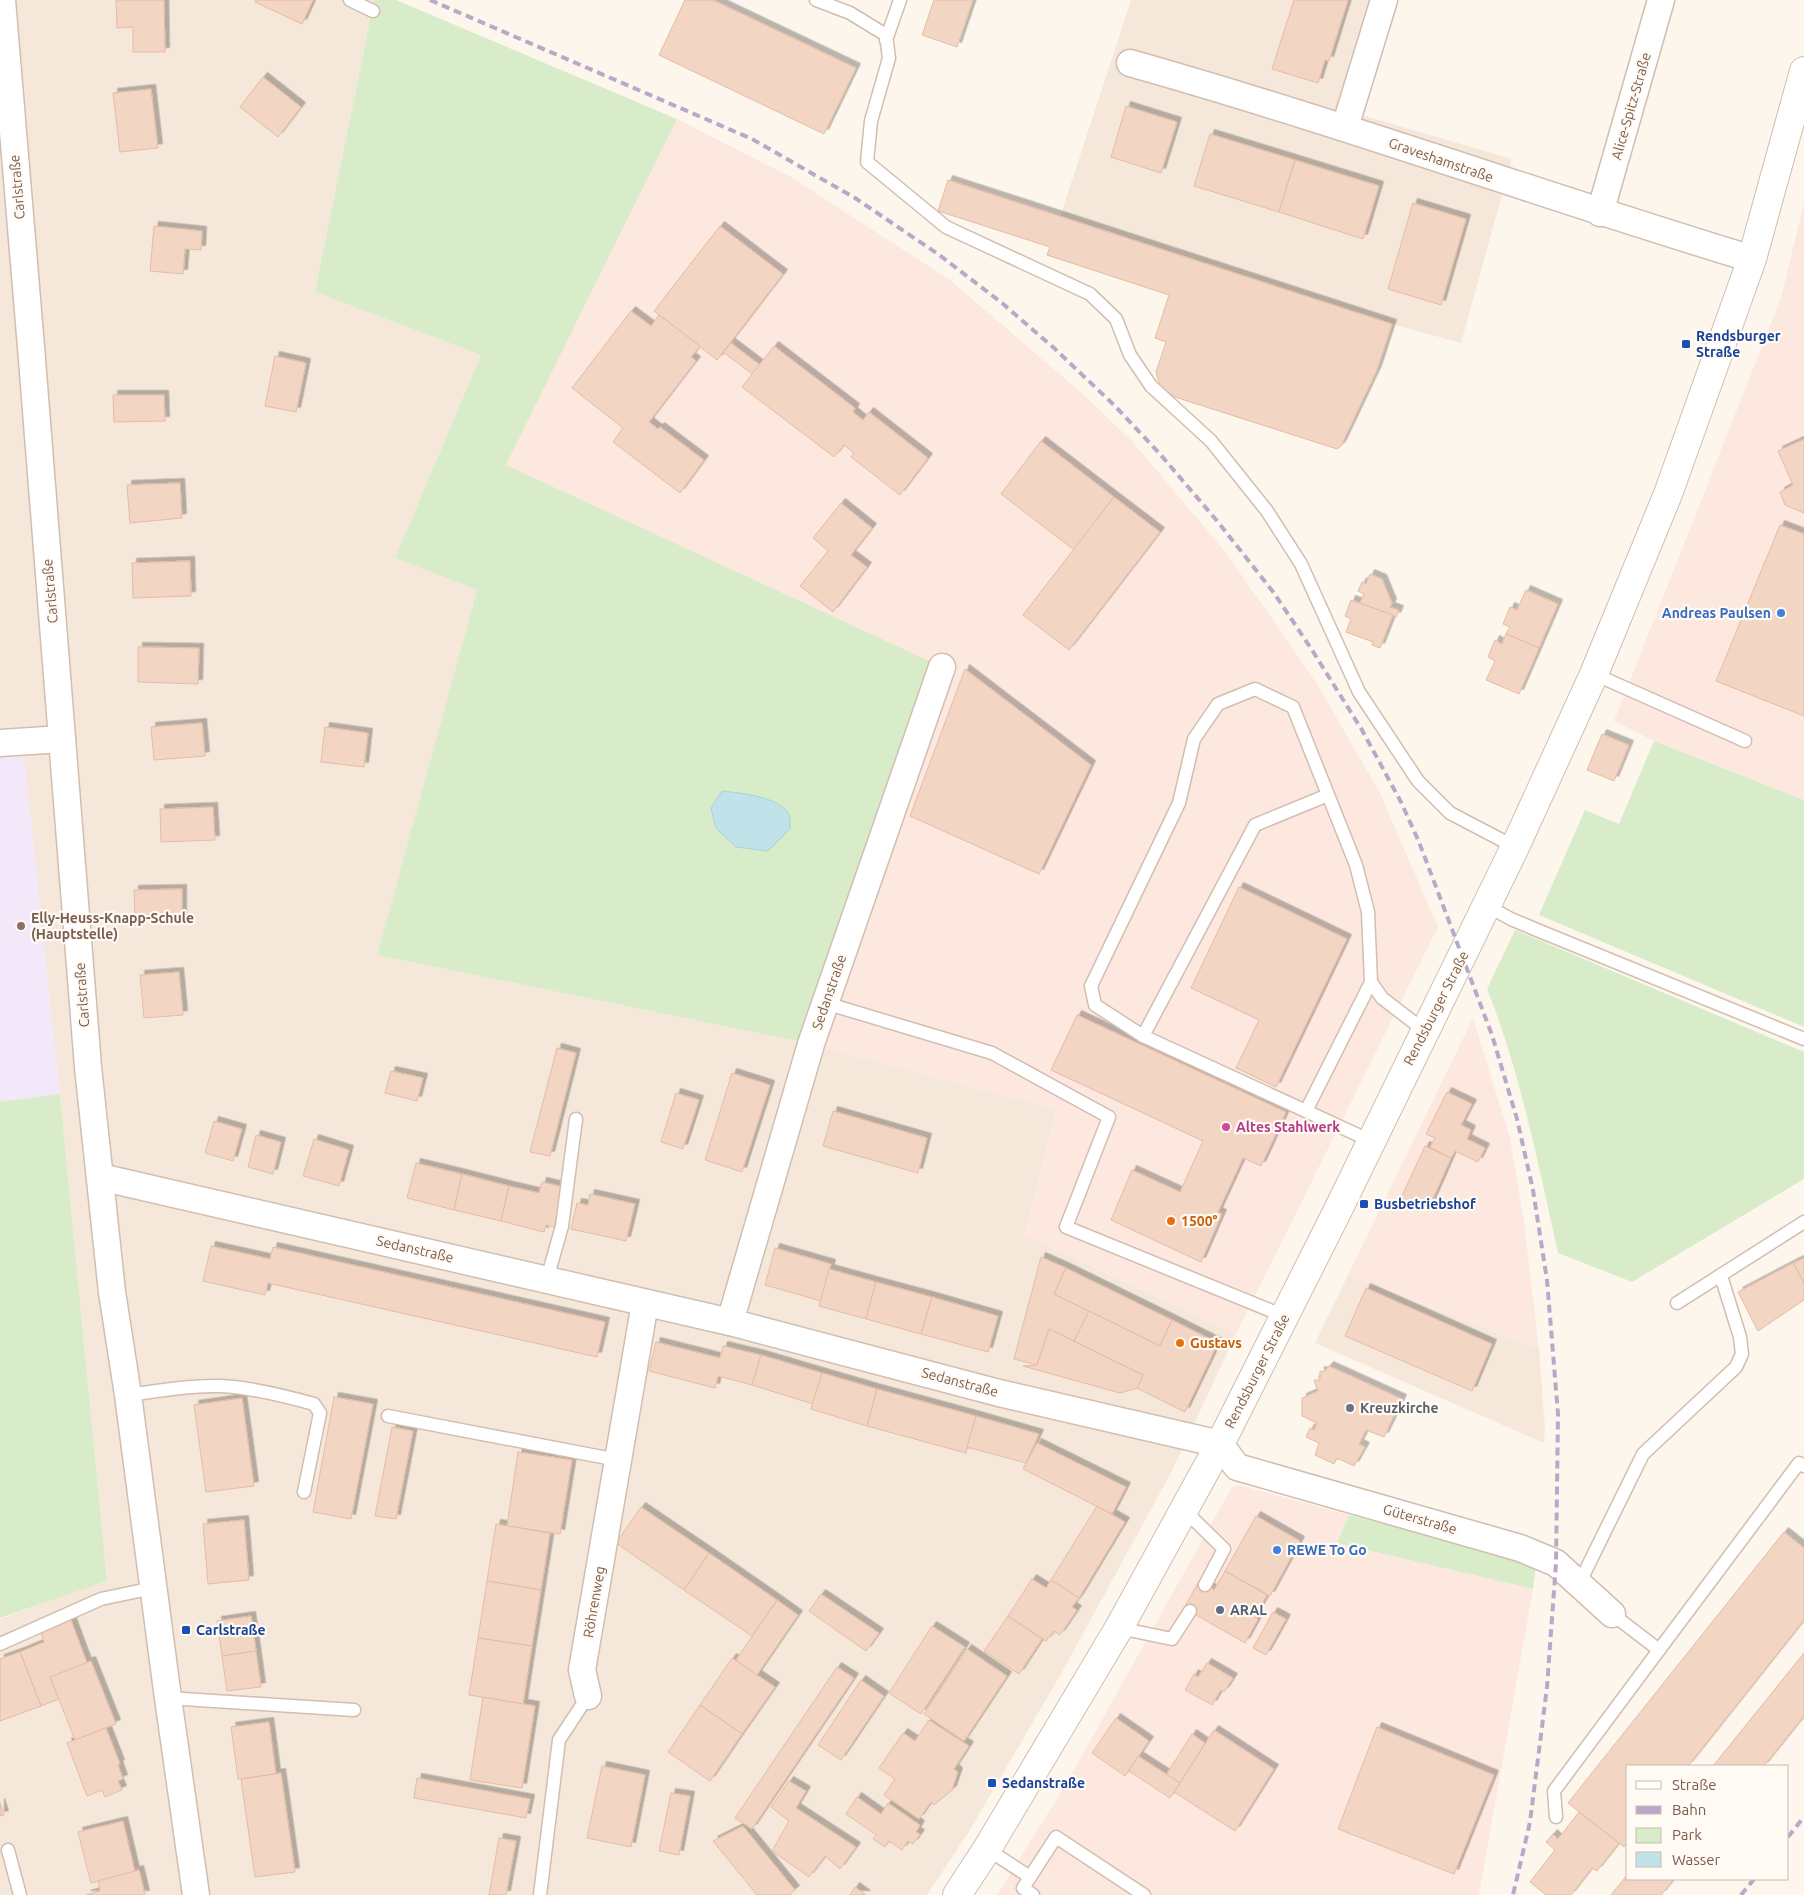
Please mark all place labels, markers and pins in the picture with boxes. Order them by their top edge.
place label: Rendsburger Straße [1696,328,1781,360]
marker: Rendsburger Straße [1680,338,1692,350]
place label: Andreas Paulsen [1662,605,1771,621]
marker: Andreas Paulsen [1775,607,1787,619]
place label: Elly-Heuss-Knapp-Schule (Hauptstelle) [31,910,194,942]
marker: Elly-Heuss-Knapp-Schule (Hauptstelle) [15,920,27,932]
place label: Altes Stahlwerk [1236,1119,1340,1135]
marker: Altes Stahlwerk [1220,1121,1232,1133]
place label: Busbetriebshof [1374,1196,1476,1212]
marker: Busbetriebshof [1358,1198,1370,1210]
place label: 1500° [1181,1213,1218,1229]
marker: 1500° [1165,1215,1177,1227]
place label: Gustavs [1190,1335,1242,1351]
marker: Gustavs [1174,1337,1186,1349]
place label: Kreuzkirche [1360,1400,1439,1416]
marker: Kreuzkirche [1344,1402,1356,1414]
place label: REWE To Go [1287,1542,1367,1558]
marker: REWE To Go [1271,1544,1283,1556]
place label: ARAL [1230,1602,1267,1618]
marker: ARAL [1214,1604,1226,1616]
place label: Carlstraße [196,1622,266,1638]
marker: Carlstraße [180,1624,192,1636]
place label: Sedanstraße [1002,1775,1085,1791]
marker: Sedanstraße [986,1777,998,1789]

